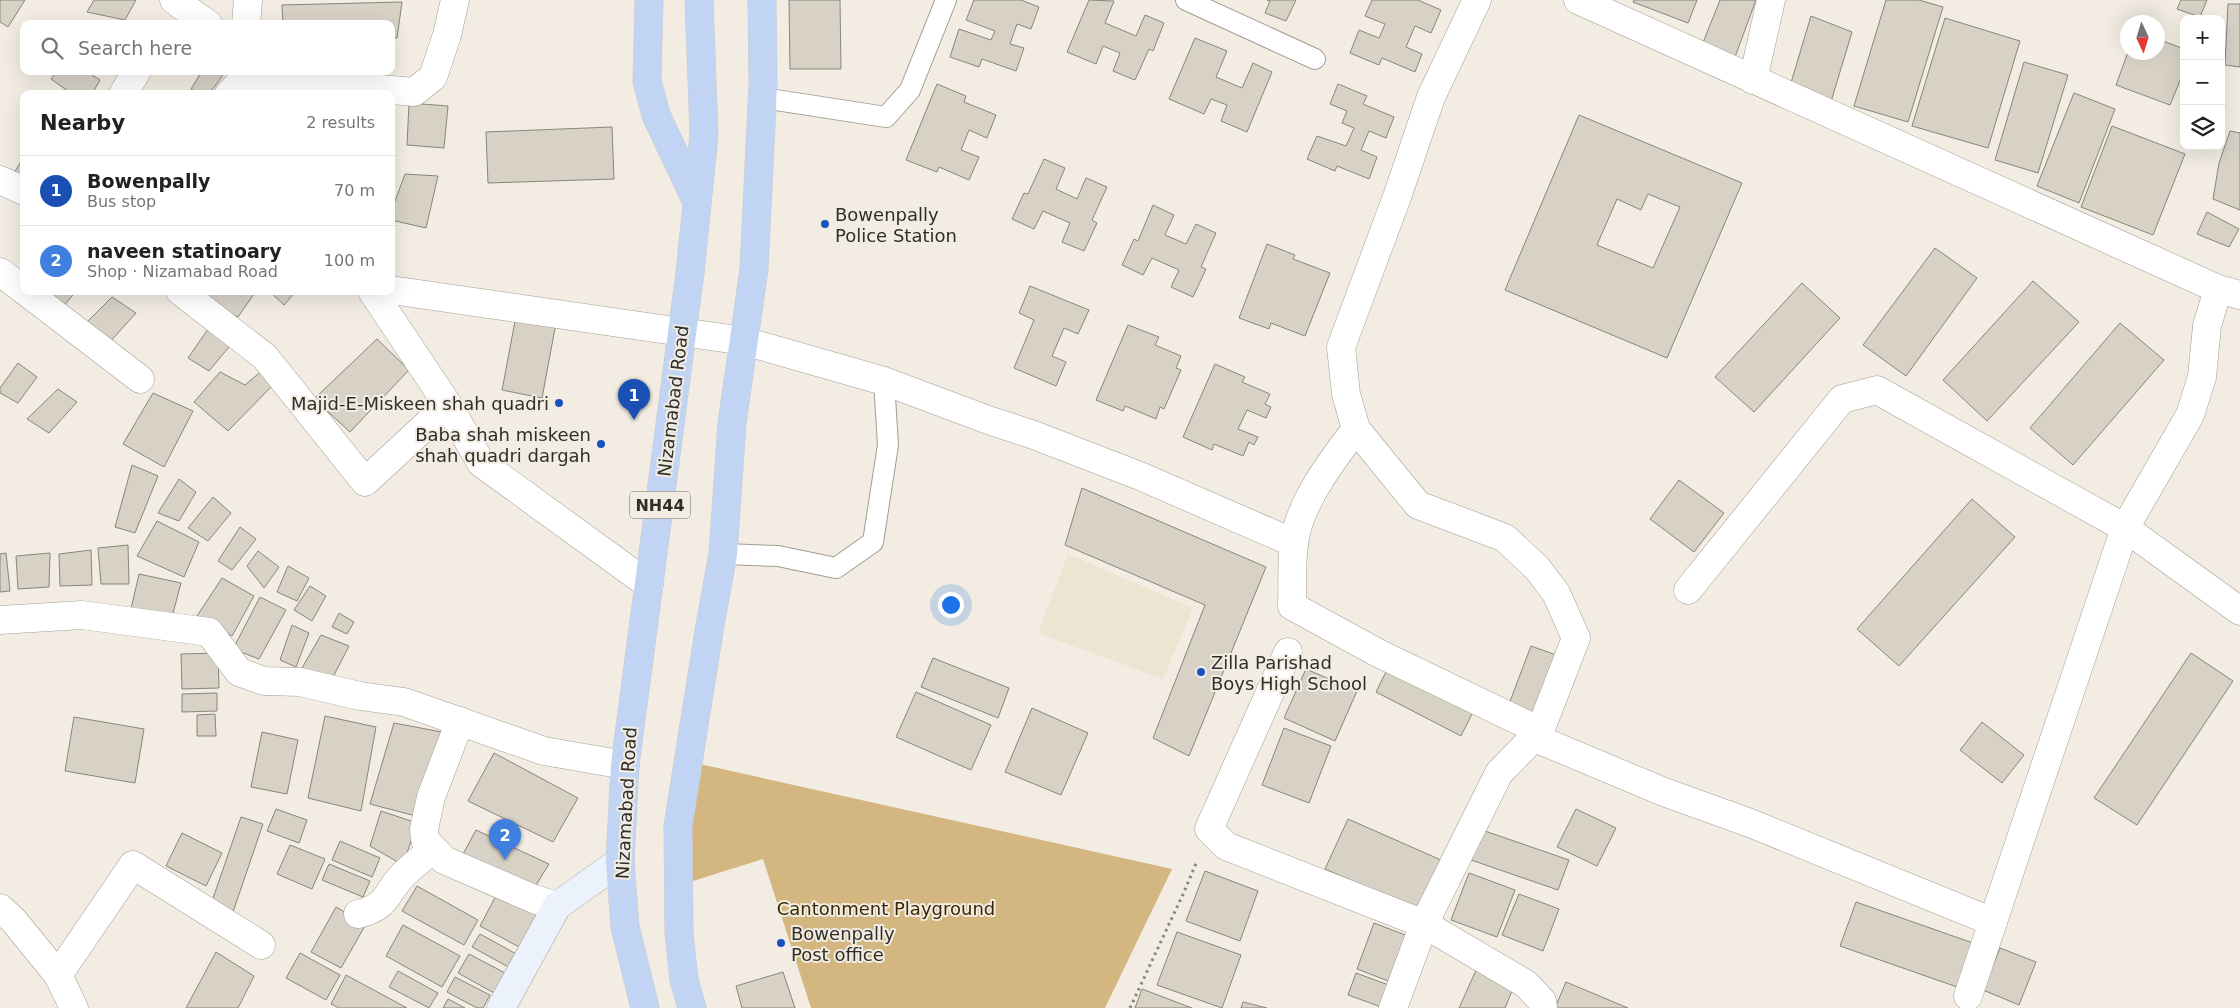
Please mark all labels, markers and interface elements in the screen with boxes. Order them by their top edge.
north arrow [2120,15,2165,60]
map controls [2180,15,2225,150]
button: + [2180,15,2225,60]
search box [20,20,395,75]
icon: search [38,34,66,62]
text: Search here [78,37,192,59]
button: − [2180,60,2225,105]
button: layers [2180,105,2225,150]
text: Nearby [40,111,125,135]
text: 2 results [306,113,375,132]
text: Bowenpally [87,170,210,192]
text: 1 [50,181,62,200]
text: 70 m [334,181,375,200]
text: Bus stop [87,192,156,211]
place label: Bowenpally Police Station [835,204,957,246]
marker: Bowenpally Police Station [819,218,831,230]
text: naveen statinoary [87,240,282,262]
text: 2 [50,251,62,270]
text: 100 m [324,251,375,270]
text: Shop · Nizamabad Road [87,262,278,281]
street label: Nizamabad Road [653,324,693,478]
pin: 1 [618,379,650,420]
place label: Majid-E-Miskeen shah quadri [291,393,549,414]
marker: Majid-E-Miskeen shah quadri [553,397,565,409]
place label: Baba shah miskeen shah quadri dargah [415,424,591,466]
marker: Baba shah miskeen shah quadri dargah [595,438,607,450]
road number: NH44 [630,492,690,518]
your location [938,592,964,618]
place label: Zilla Parishad Boys High School [1211,652,1367,694]
marker: Zilla Parishad Boys High School [1195,666,1207,678]
street label: Nizamabad Road [612,726,640,880]
pin: 2 [489,819,521,860]
park label: Cantonment Playground [777,898,995,919]
place label: Bowenpally Post office [791,923,895,965]
marker: Bowenpally Post office [775,937,787,949]

